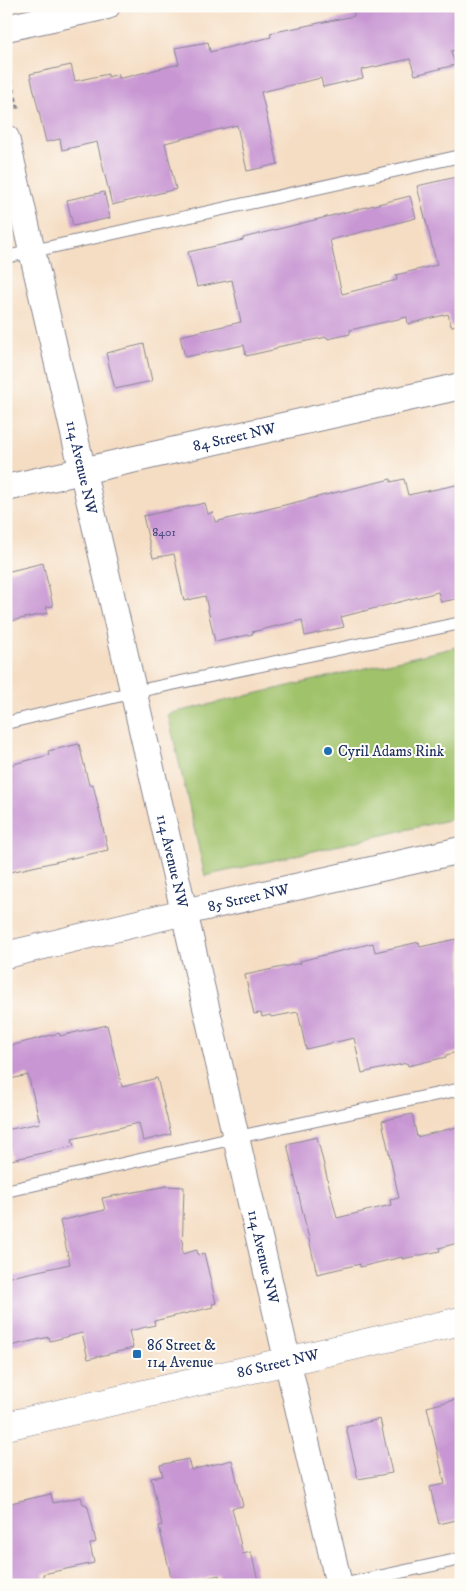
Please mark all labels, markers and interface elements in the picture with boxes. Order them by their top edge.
street label: 114 Avenue NW [61,419,101,516]
street label: 84 Street NW [191,419,278,456]
house number: 8401 [152,525,176,540]
place label: Cyril Adams Rink [338,742,445,761]
marker: Cyril Adams Rink [322,745,334,757]
street label: 114 Avenue NW [152,813,192,910]
street label: 85 Street NW [206,880,291,916]
street label: 114 Avenue NW [243,1208,283,1306]
place label: 86 Street & 114 Avenue [147,1336,216,1372]
street label: 86 Street NW [235,1345,321,1382]
marker: 86 Street & 114 Avenue [131,1348,143,1360]

